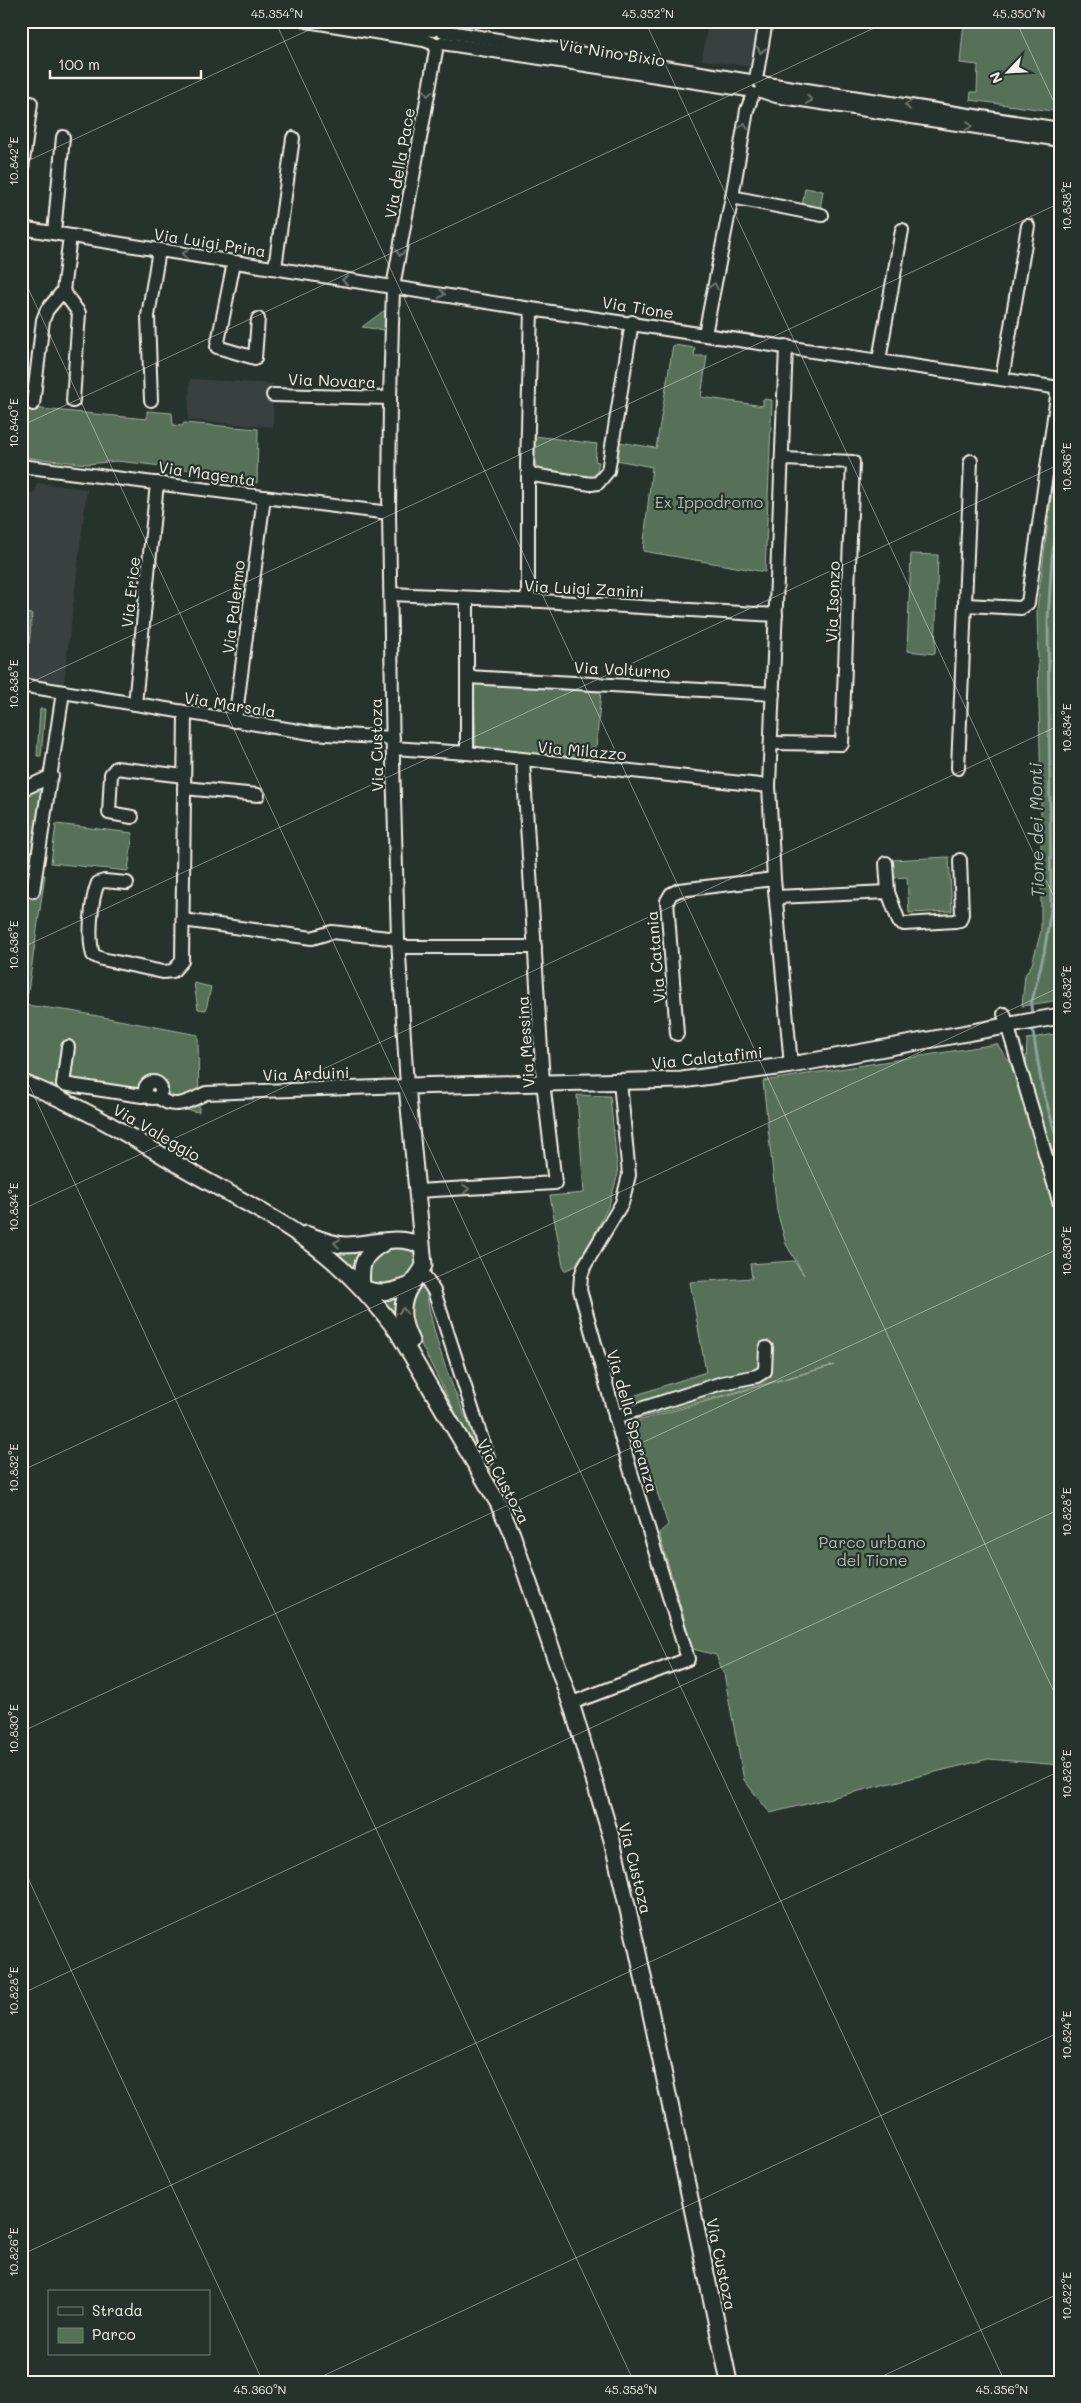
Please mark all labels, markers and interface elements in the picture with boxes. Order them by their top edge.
text: 45.354°N [251,5,303,21]
text: 45.352°N [622,5,674,21]
text: 45.350°N [993,5,1045,21]
street label: Via Nino Bixio [557,33,667,71]
one-way arrow [756,46,766,55]
scale bar [50,48,201,80]
north arrow [984,48,1034,98]
text: 100 m [58,54,100,74]
text: N [985,69,1007,87]
one-way arrow [423,89,433,97]
one-way arrow [805,94,813,105]
one-way arrow [904,100,912,111]
street label: Via della Pace [379,106,419,220]
one-way arrow [965,121,974,131]
one-way arrow [738,122,748,131]
text: 10.842°E [5,136,21,185]
text: 10.838°E [1058,181,1074,231]
street label: Via Luigi Prina [152,223,268,261]
one-way arrow [395,249,405,257]
one-way arrow [180,250,189,260]
one-way arrow [341,275,349,285]
one-way arrow [708,282,719,291]
one-way arrow [438,288,446,299]
street label: Via Tione [601,291,675,323]
street label: Via Novara [288,368,376,392]
text: 10.840°E [5,398,21,448]
text: 10.836°E [1058,442,1074,492]
street label: Via Magenta [157,456,257,490]
park label: Ex Ippodromo [655,491,763,512]
street label: Via Erice [116,555,144,629]
street label: Via Palermo [217,559,249,655]
street label: Via Isonzo [820,561,844,643]
street label: Via Luigi Zanini [524,574,644,602]
street label: Via Volturno [573,656,671,682]
text: 10.838°E [5,659,21,709]
street label: Via Marsala [183,686,277,722]
street label: Via Custoza [365,698,387,792]
text: 10.834°E [1058,703,1074,753]
street label: Via Milazzo [537,736,627,764]
water label: Tione dei Monti [1023,762,1049,898]
street label: Via Catania [641,910,669,1004]
text: 10.836°E [5,920,21,970]
text: 10.832°E [1058,965,1074,1014]
street label: Via Messina [511,995,539,1089]
street label: Via Calatafimi [650,1041,764,1073]
street label: Via Arduini [262,1061,350,1085]
street label: Via Valeggio [110,1099,204,1165]
text: 10.834°E [5,1182,21,1232]
one-way arrow [462,1184,470,1195]
text: 10.830°E [1058,1226,1074,1276]
one-way arrow [332,1239,341,1249]
one-way arrow [397,1306,408,1314]
street label: Via della Speranza [603,1347,663,1495]
street label: Via Custoza [473,1435,535,1527]
text: 10.832°E [5,1443,21,1492]
text: 10.828°E [1058,1487,1074,1537]
park label: Parco urbano del Tione [818,1531,926,1570]
text: 10.830°E [5,1704,21,1754]
text: 10.826°E [1058,1749,1074,1799]
street label: Via Custoza [614,1820,658,1916]
text: 10.828°E [5,1966,21,2016]
text: 10.824°E [1058,2010,1074,2059]
street label: Via Custoza [702,2216,742,2312]
text: 10.826°E [5,2227,21,2277]
text: 10.822°E [1058,2272,1074,2320]
legend [48,2290,210,2356]
text: Strada [92,2300,143,2320]
text: Parco [92,2324,136,2344]
text: 45.360°N [234,2381,286,2397]
text: 45.358°N [605,2381,657,2397]
text: 45.356°N [976,2381,1028,2397]

